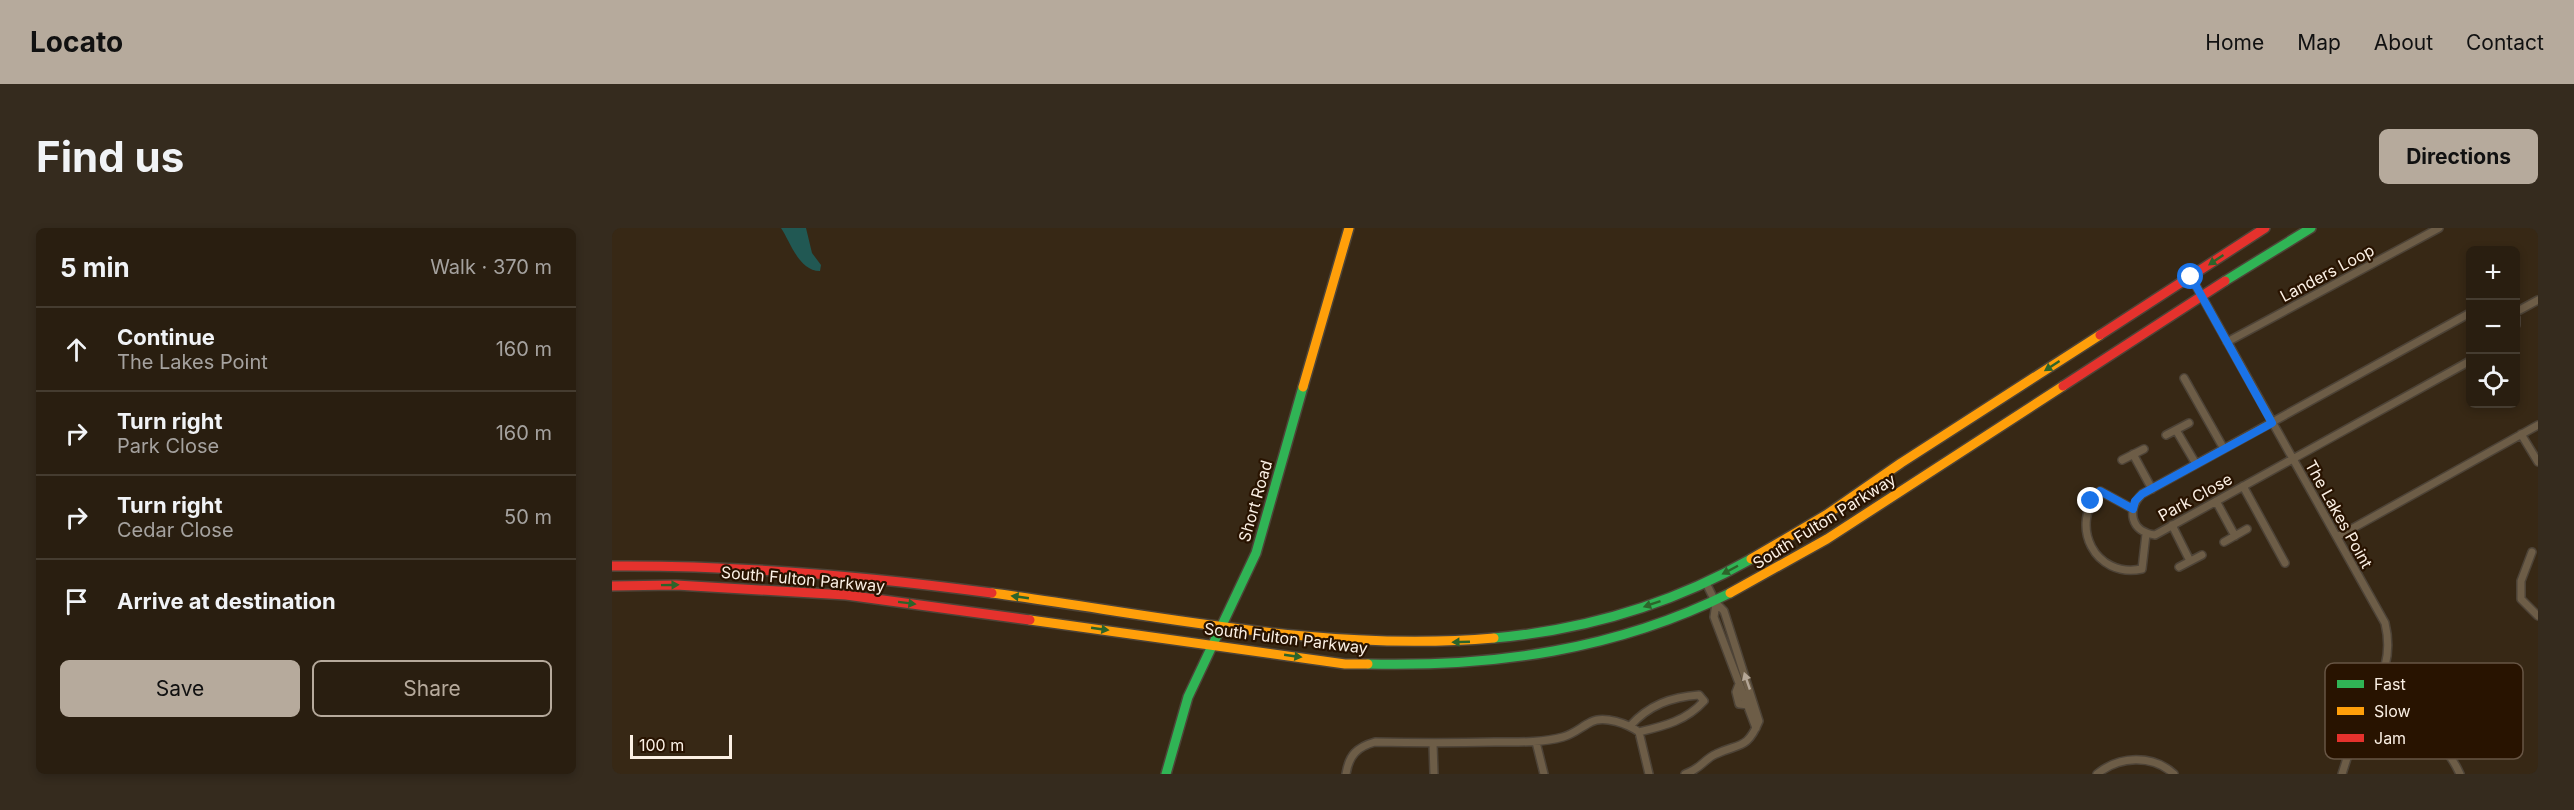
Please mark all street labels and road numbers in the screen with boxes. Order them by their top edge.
street label: Landers Loop [2277,240,2377,306]
street label: The Lakes Point [2301,456,2377,572]
street label: Short Road [1234,458,1276,544]
street label: Park Close [2154,468,2236,526]
street label: South Fulton Parkway [1749,469,1899,573]
street label: South Fulton Parkway [720,562,886,596]
street label: South Fulton Parkway [1203,618,1369,658]

